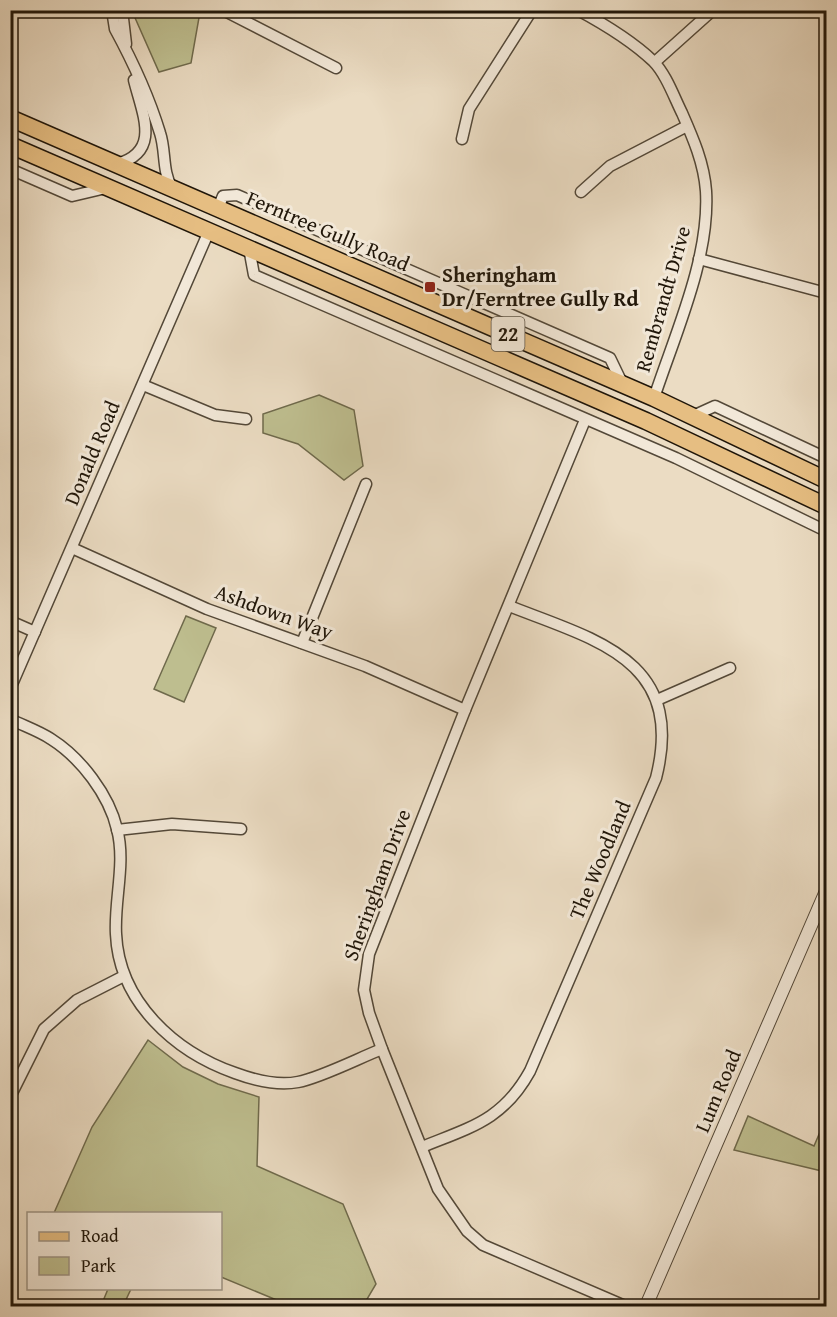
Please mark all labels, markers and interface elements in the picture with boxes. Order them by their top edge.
street label: Ferntree Gully Road [242,182,415,279]
street label: Rembrandt Drive [627,222,698,375]
place label: Sheringham Dr/Ferntree Gully Rd [442,259,639,314]
marker: Sheringham Dr/Ferntree Gully Rd [423,280,437,294]
road number: 22 [492,317,524,351]
street label: Donald Road [56,395,128,510]
street label: Ashdown Way [211,576,338,647]
street label: The Woodland [561,795,639,924]
street label: Sheringham Drive [335,805,418,965]
street label: Lum Road [686,1044,749,1137]
legend [27,1212,222,1290]
text: Road [81,1222,119,1249]
text: Park [81,1252,117,1279]

